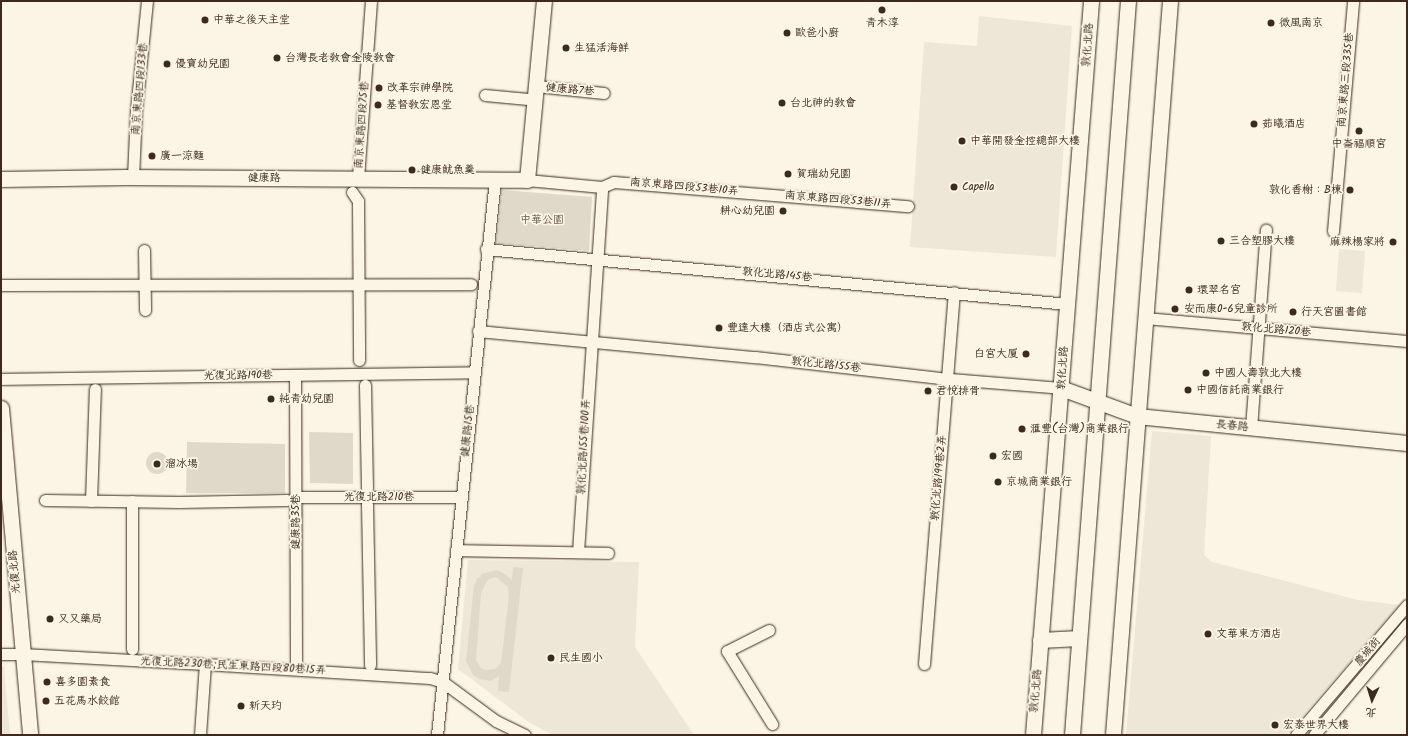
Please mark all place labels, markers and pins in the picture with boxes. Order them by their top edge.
marker: 青木淳 [877,5,887,15]
place label: 中華之後天主堂 [213,13,290,27]
marker: 中華之後天主堂 [200,15,210,25]
place label: 青木淳 [866,16,898,30]
place label: 微風南京 [1279,16,1323,30]
marker: 微風南京 [1266,18,1276,28]
place label: 歐爸小廚 [795,26,839,40]
marker: 歐爸小廚 [782,28,792,38]
place label: 生猛活海鮮 [574,41,629,55]
marker: 生猛活海鮮 [561,43,571,53]
place label: 台灣長老教會金陵教會 [285,51,395,65]
marker: 台灣長老教會金陵教會 [272,53,282,63]
place label: 優寶幼兒園 [175,57,230,71]
marker: 優寶幼兒園 [162,59,172,69]
place label: 改革宗神學院 [387,81,453,95]
marker: 改革宗神學院 [374,83,384,93]
place label: 台北神的教會 [790,96,856,110]
place label: 基督教宏恩堂 [386,98,452,112]
marker: 台北神的教會 [777,98,787,108]
marker: 基督教宏恩堂 [373,100,383,110]
place label: 茹曦酒店 [1262,117,1306,131]
marker: 茹曦酒店 [1249,119,1259,129]
marker: 中崙福順宮 [1354,126,1364,136]
place label: 中華開發金控總部大樓 [970,134,1080,148]
marker: 中華開發金控總部大樓 [957,136,967,146]
place label: 中崙福順宮 [1332,137,1386,151]
place label: 廣一涼麵 [160,149,204,163]
marker: 廣一涼麵 [147,151,157,161]
place label: 健康魷魚羹 [420,163,475,177]
marker: 健康魷魚羹 [407,165,417,175]
place label: 賀瑞幼兒園 [796,167,851,181]
marker: 賀瑞幼兒園 [783,169,793,179]
place label: Capella [962,180,995,194]
marker: Capella [949,182,959,192]
place label: 敦化香榭：B棟 [1269,183,1342,197]
marker: 敦化香榭：B棟 [1345,185,1355,195]
place label: 耕心幼兒園 [720,204,775,218]
marker: 耕心幼兒園 [778,206,788,216]
place label: 三合塑膠大樓 [1229,234,1295,248]
place label: 麻辣楊家將 [1330,235,1385,249]
marker: 三合塑膠大樓 [1216,236,1226,246]
marker: 麻辣楊家將 [1388,237,1398,247]
place label: 環翠名宮 [1197,283,1241,297]
marker: 環翠名宮 [1184,285,1194,295]
place label: 安而康0-6兒童診所 [1184,302,1278,316]
marker: 安而康0-6兒童診所 [1169,303,1181,315]
place label: 行天宮圖書館 [1301,305,1367,319]
marker: 行天宮圖書館 [1288,307,1298,317]
place label: 豐達大樓（酒店式公寓） [727,321,848,335]
marker: 豐達大樓（酒店式公寓） [714,323,724,333]
place label: 白宫大厦 [974,347,1018,361]
marker: 白宫大厦 [1021,349,1031,359]
place label: 中國人壽敦北大樓 [1214,366,1302,380]
marker: 中國人壽敦北大樓 [1201,368,1211,378]
place label: 中國信託商業銀行 [1196,383,1284,397]
place label: 君悅排骨 [936,384,980,398]
marker: 中國信託商業銀行 [1183,385,1193,395]
marker: 君悅排骨 [923,386,933,396]
place label: 純青幼兒園 [279,392,334,406]
marker: 純青幼兒園 [266,394,276,404]
place label: 滙豐(台灣)商業銀行 [1030,422,1129,436]
marker: 滙豐(台灣)商業銀行 [1017,424,1027,434]
place label: 宏國 [1001,449,1023,463]
marker: 宏國 [988,451,998,461]
place label: 溜冰場 [165,457,198,471]
marker: 溜冰場 [152,459,162,469]
place label: 京城商業銀行 [1006,475,1072,489]
marker: 京城商業銀行 [993,477,1003,487]
place label: 又又藥局 [58,612,102,626]
marker: 又又藥局 [45,614,55,624]
place label: 文華東方酒店 [1216,627,1282,641]
marker: 文華東方酒店 [1203,629,1213,639]
place label: 民生國小 [559,651,603,665]
marker: 民生國小 [546,653,556,663]
place label: 喜多園素食 [55,675,110,689]
marker: 喜多園素食 [42,677,52,687]
place label: 五花馬水餃館 [54,694,120,708]
marker: 五花馬水餃館 [41,696,51,706]
place label: 新天玓 [249,699,282,713]
marker: 新天玓 [236,701,246,711]
place label: 宏泰世界大樓 [1283,718,1349,732]
marker: 宏泰世界大樓 [1270,720,1280,730]

